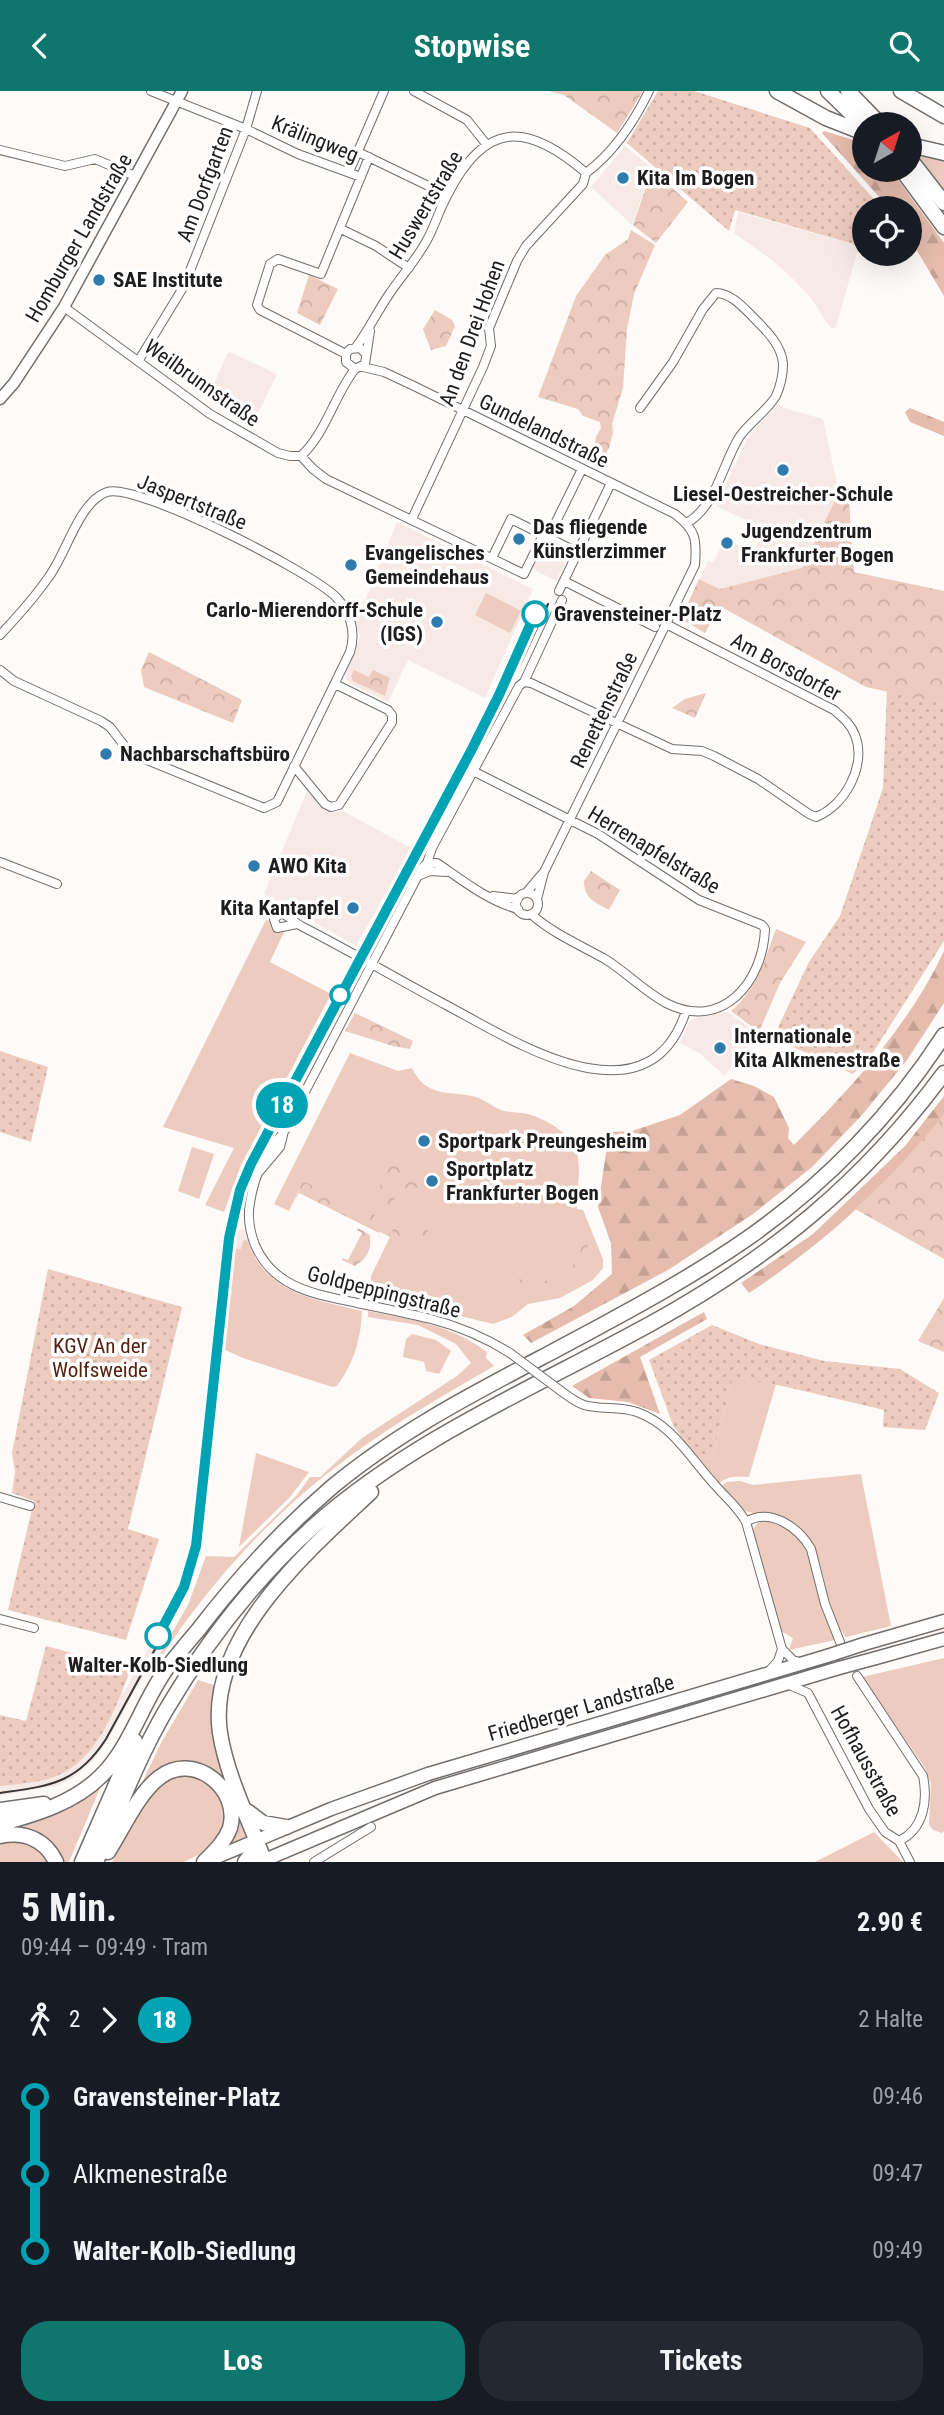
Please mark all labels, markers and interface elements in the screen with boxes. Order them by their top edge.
icon: back [21,27,59,65]
text: Stopwise [414,27,530,65]
icon: search [885,27,923,65]
street label: Krälingweg [268,111,362,167]
north arrow [852,112,922,182]
map controls [852,112,922,266]
street label: Am Dorfgarten [172,123,238,245]
street label: Huswertstraße [384,146,468,263]
street label: Homburger Landstraße [21,149,137,327]
place label: Kita Im Bogen [637,166,754,190]
marker: Kita Im Bogen [615,170,631,186]
button: locate [852,196,922,266]
street label: An den Drei Hohen [434,257,510,409]
place label: SAE Institute [113,268,223,292]
marker: SAE Institute [91,272,107,288]
street label: Weilbrunnstraße [140,334,264,432]
street label: Gundelandstraße [475,389,613,473]
marker: Liesel-Oestreicher-Schule [775,462,791,478]
street label: Jaspertstraße [134,469,250,535]
place label: Liesel-Oestreicher-Schule [673,482,893,506]
place label: Das fliegende Künstlerzimmer [533,515,666,563]
place label: Jugendzentrum Frankfurter Bogen [741,519,894,567]
marker: Das fliegende Künstlerzimmer [511,531,527,547]
marker: Jugendzentrum Frankfurter Bogen [719,535,735,551]
place label: Evangelisches Gemeindehaus [365,541,489,589]
marker: Evangelisches Gemeindehaus [343,557,359,573]
place label: Carlo-Mierendorff-Schule (IGS) [206,598,423,646]
marker: Gravensteiner-Platz [522,601,548,627]
place label: Gravensteiner-Platz [554,602,722,626]
marker: Carlo-Mierendorff-Schule (IGS) [429,614,445,630]
street label: Am Borsdorfer [727,628,845,706]
street label: Renettenstraße [566,648,642,772]
place label: Nachbarschaftsbüro [120,742,290,766]
marker: Nachbarschaftsbüro [98,746,114,762]
street label: Herrenapfelstraße [584,801,724,899]
place label: AWO Kita [268,854,347,878]
marker: AWO Kita [246,858,262,874]
place label: Kita Kantapfel [220,896,339,920]
marker: Kita Kantapfel [345,900,361,916]
unlabelled marker [330,985,350,1005]
place label: Internationale Kita Alkmenestraße [734,1024,900,1072]
marker: Internationale Kita Alkmenestraße [712,1040,728,1056]
line badge: 18 [250,1082,314,1128]
text: 18 [270,1091,294,1119]
place label: Sportpark Preungesheim [438,1129,647,1153]
marker: Sportpark Preungesheim [416,1133,432,1149]
place label: Sportplatz Frankfurter Bogen [446,1157,599,1205]
marker: Sportplatz Frankfurter Bogen [424,1173,440,1189]
street label: Goldpeppingstraße [305,1261,463,1323]
park label: KGV An der Wolfsweide [52,1334,148,1382]
marker: Walter-Kolb-Siedlung [145,1623,171,1649]
place label: Walter-Kolb-Siedlung [68,1653,248,1677]
street label: Friedberger Landstraße [485,1670,677,1746]
street label: Hofhausstraße [826,1701,906,1821]
text: 5 Min. [21,1886,117,1930]
text: 2.90 € [857,1907,923,1937]
text: 09:44 – 09:49 · Tram [21,1934,208,1961]
icon: walk [21,2001,59,2039]
icon: forward [90,2001,128,2039]
text: 2 [69,2006,80,2033]
text: 18 [152,2006,177,2034]
text: 2 Halte [858,2006,923,2033]
text: Gravensteiner-Platz [73,2082,281,2112]
text: 09:46 [872,2083,923,2110]
text: Alkmenestraße [73,2159,227,2189]
text: 09:47 [872,2160,923,2187]
text: Walter-Kolb-Siedlung [73,2236,296,2266]
text: 09:49 [872,2237,923,2264]
button: Los [21,2321,465,2401]
button: Tickets [479,2321,923,2401]

